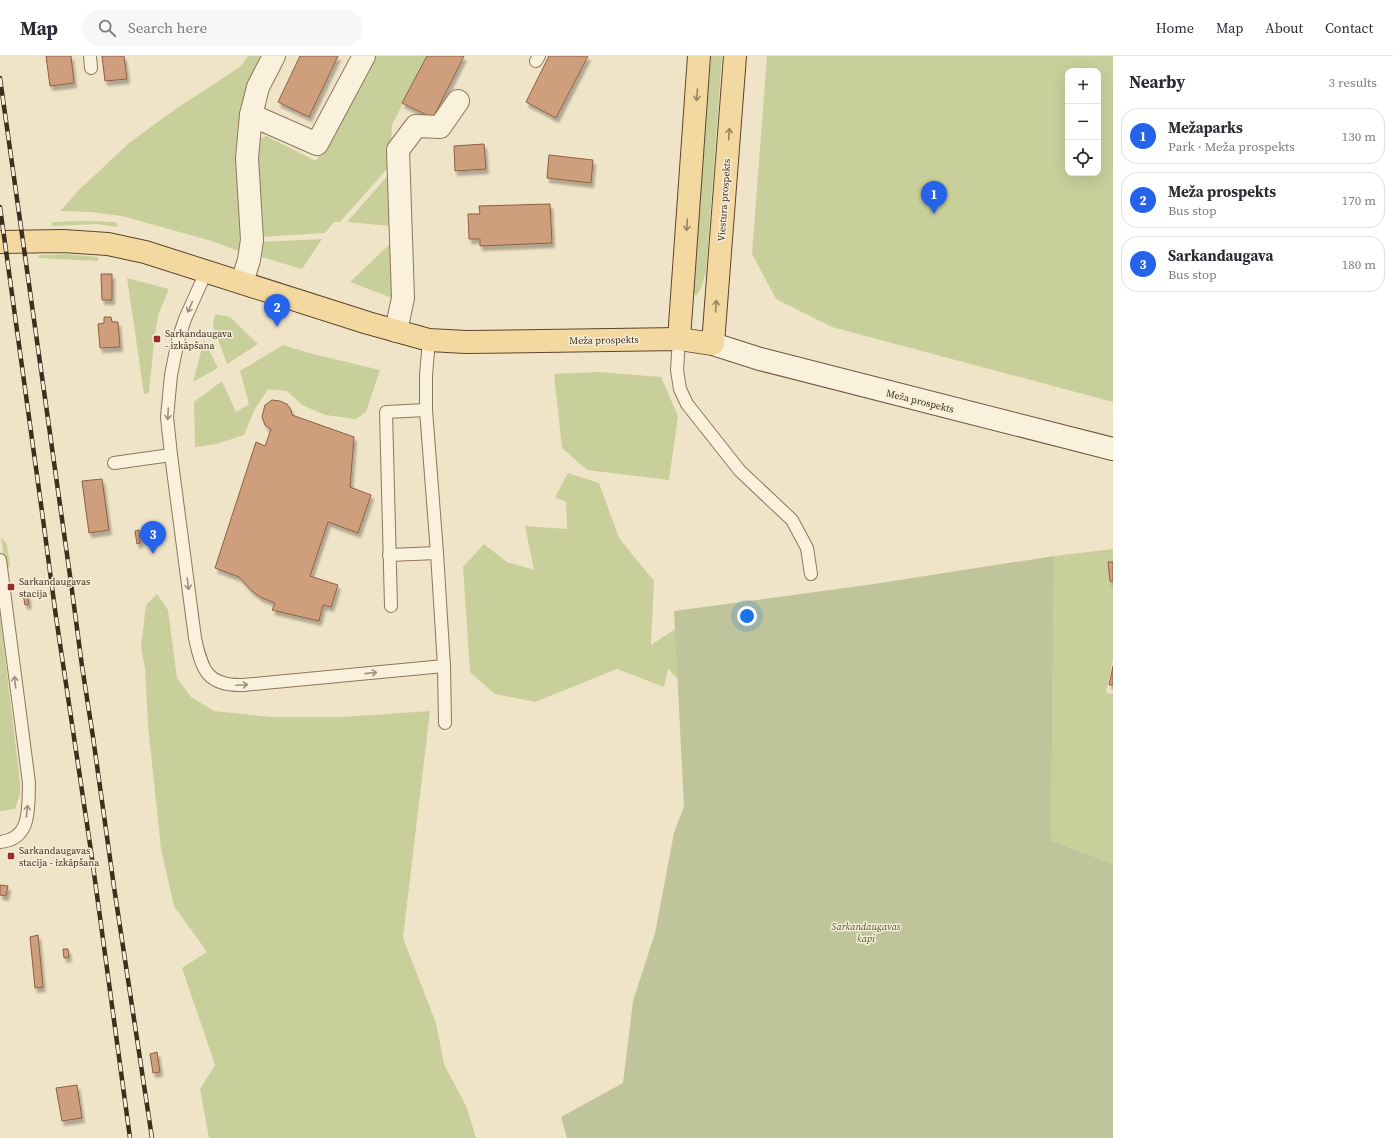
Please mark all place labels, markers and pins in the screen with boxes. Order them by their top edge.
pin: 1 [921,181,947,214]
pin: 2 [264,294,290,327]
place label: Sarkandaugava - izkāpšana [165,327,233,352]
marker: Sarkandaugava - izkāpšana [152,334,162,344]
pin: 3 [140,521,166,554]
place label: Sarkandaugavas stacija [19,575,90,600]
marker: Sarkandaugavas stacija [6,582,16,592]
place label: Sarkandaugavas stacija - izkāpšana [19,844,100,869]
marker: Sarkandaugavas stacija - izkāpšana [6,851,16,861]

